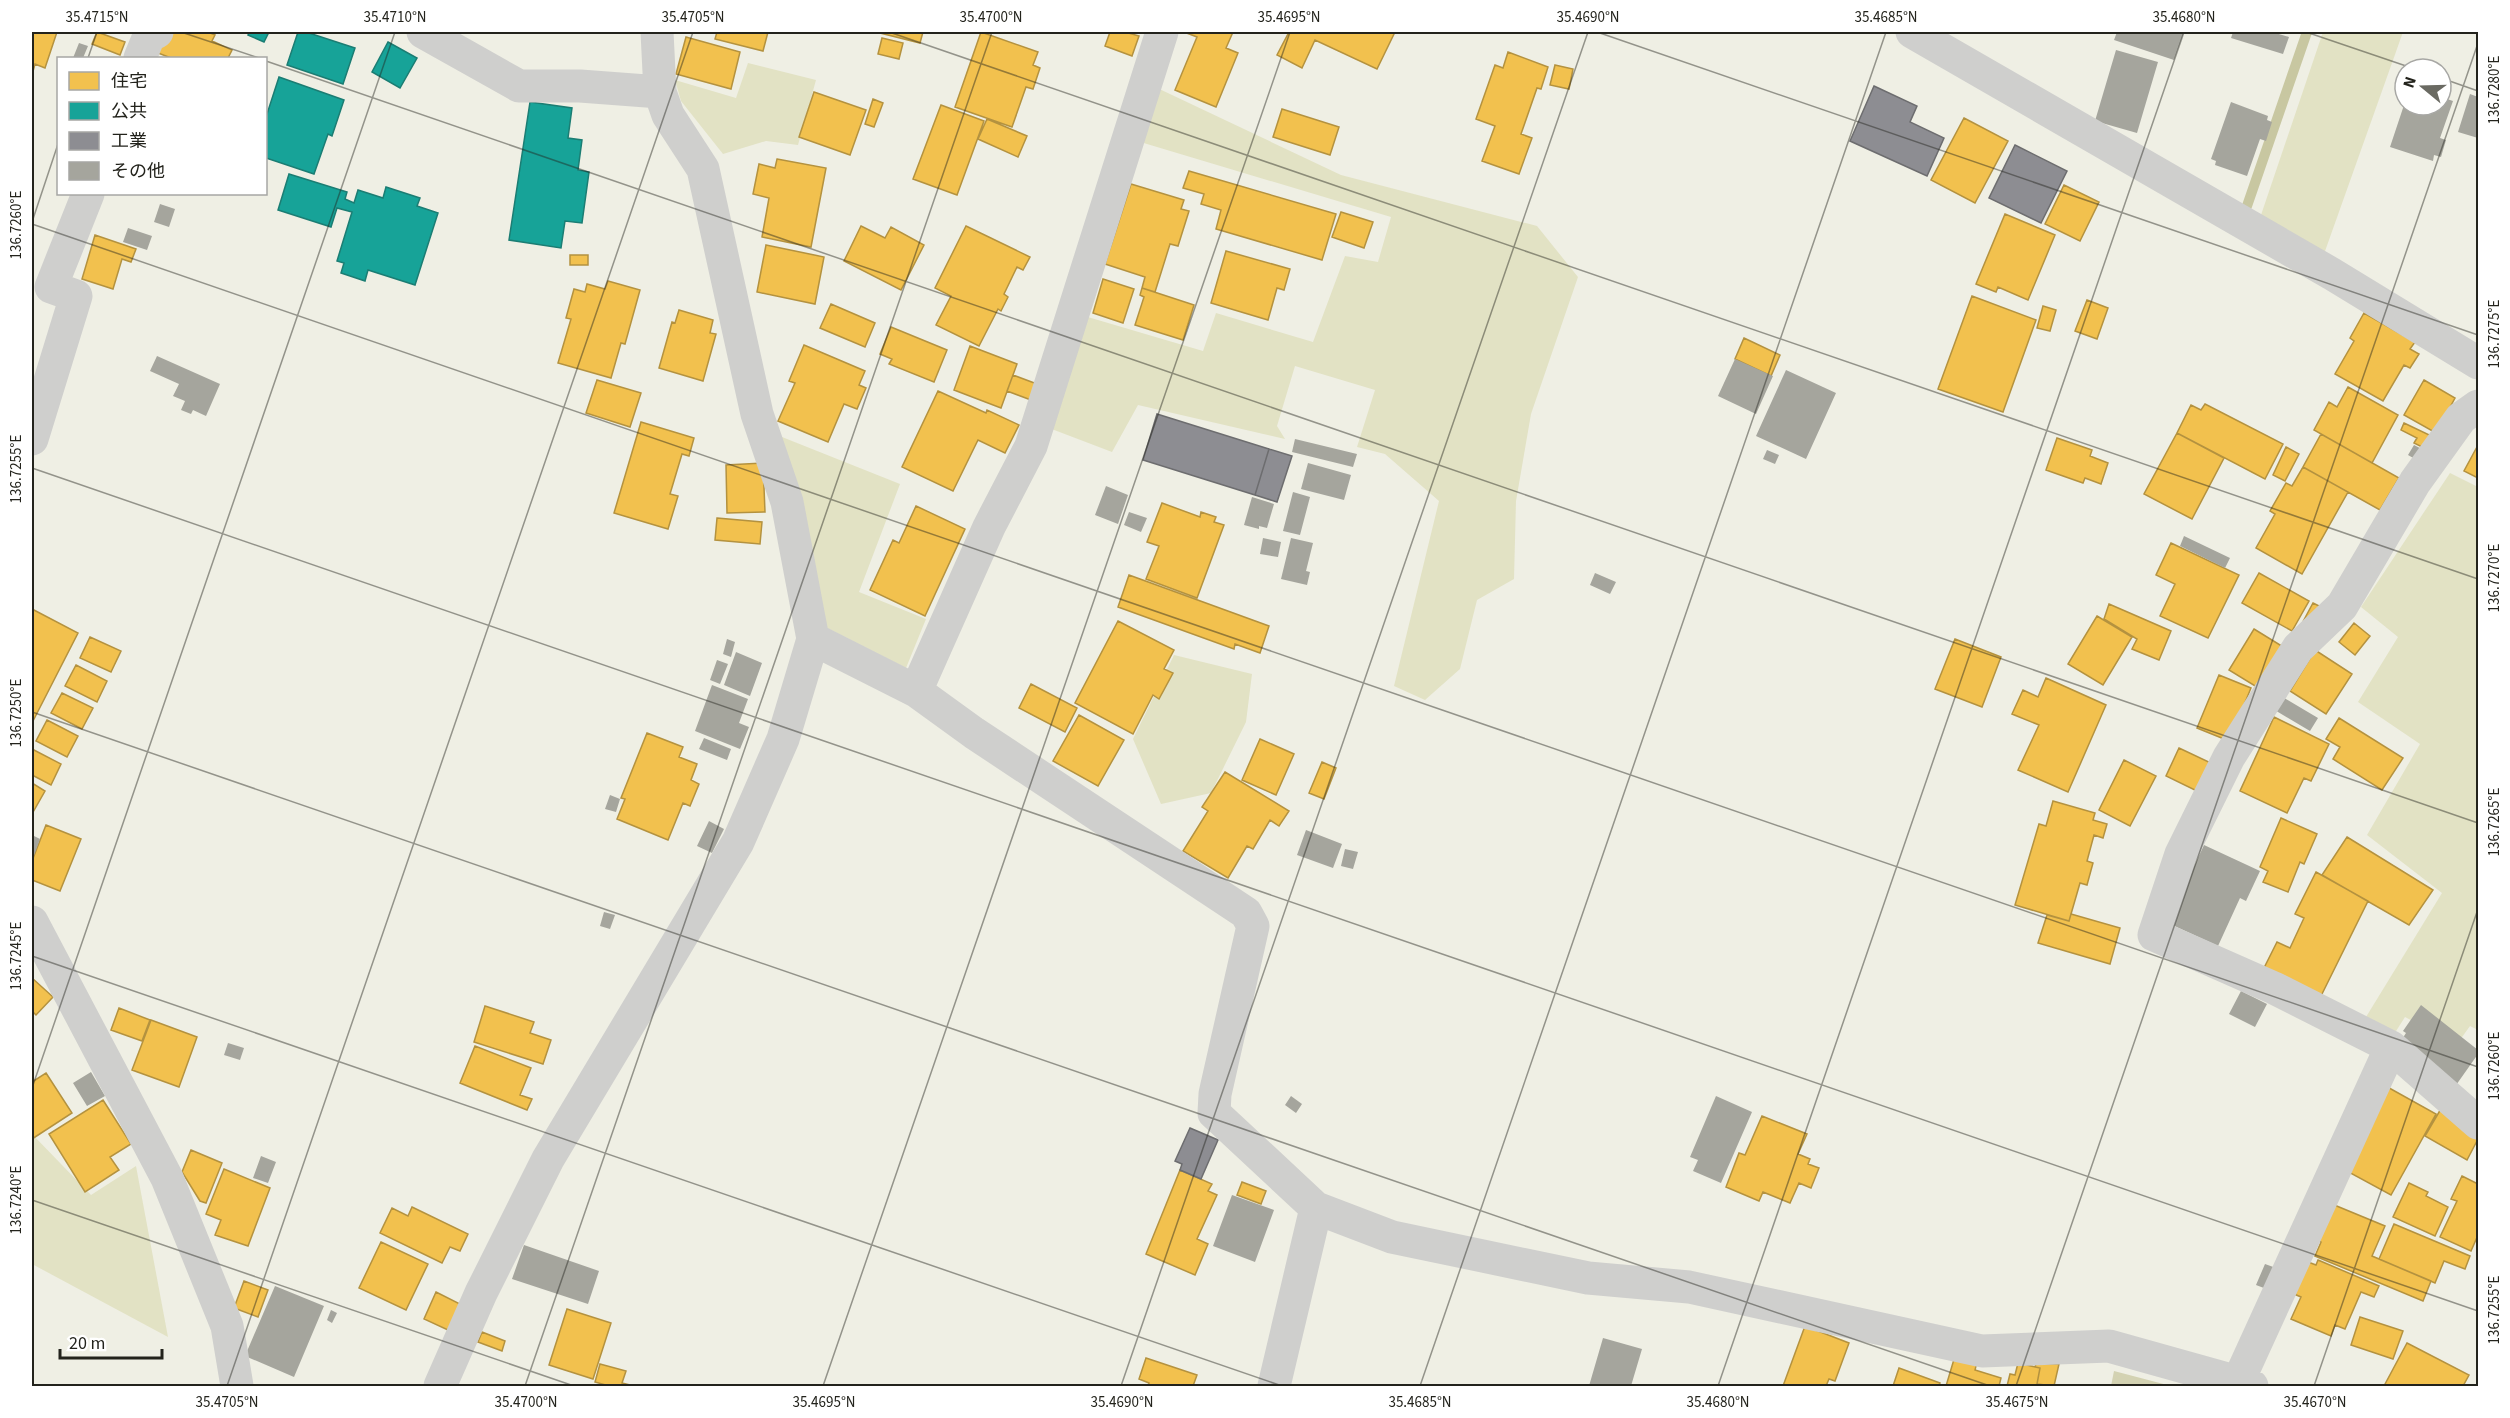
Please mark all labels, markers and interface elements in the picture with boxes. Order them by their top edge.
text: 35.4715°N [65,7,129,28]
text: 35.4710°N [363,7,427,28]
text: 35.4705°N [661,7,725,28]
text: 35.4700°N [959,7,1023,28]
text: 35.4695°N [1257,7,1321,28]
text: 35.4690°N [1556,7,1620,28]
text: 35.4685°N [1854,7,1918,28]
text: 35.4680°N [2152,7,2216,28]
text: 136.7280°E [2484,56,2505,124]
legend [57,57,267,195]
north arrow [2393,57,2453,117]
text: 住宅 [111,69,147,94]
text: N [2398,74,2422,91]
text: 公共 [111,99,147,124]
text: 工業 [111,129,147,154]
text: その他 [111,159,165,184]
text: 136.7260°E [6,191,27,259]
text: 136.7275°E [2484,300,2505,368]
text: 136.7255°E [6,435,27,503]
text: 136.7270°E [2484,544,2505,612]
text: 136.7250°E [6,679,27,747]
text: 136.7265°E [2484,788,2505,856]
text: 136.7245°E [6,922,27,990]
text: 136.7260°E [2484,1032,2505,1100]
text: 136.7240°E [6,1166,27,1234]
text: 136.7255°E [2484,1276,2505,1344]
scale bar [60,1322,162,1360]
text: 20 m [69,1331,105,1356]
text: 35.4705°N [195,1392,259,1413]
text: 35.4700°N [494,1392,558,1413]
text: 35.4695°N [792,1392,856,1413]
text: 35.4690°N [1090,1392,1154,1413]
text: 35.4685°N [1388,1392,1452,1413]
text: 35.4680°N [1686,1392,1750,1413]
text: 35.4675°N [1985,1392,2049,1413]
text: 35.4670°N [2283,1392,2347,1413]

